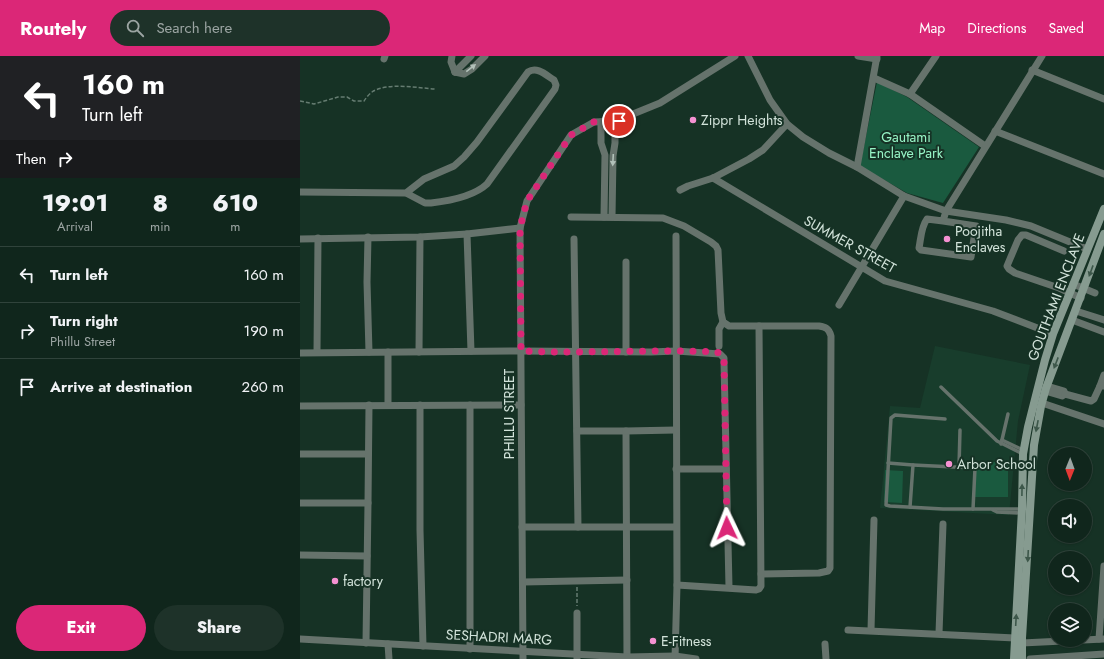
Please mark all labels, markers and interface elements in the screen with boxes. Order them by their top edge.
search box [110,10,390,46]
text: Routely [20,15,86,42]
icon: search [124,17,146,39]
text: Search here [156,17,232,39]
text: Map [919,18,945,38]
text: Directions [967,18,1027,38]
text: Saved [1049,18,1084,38]
text: 160 m [82,64,165,105]
one-way arrow [466,64,477,73]
icon: left [16,72,68,124]
text: Turn left [82,102,142,128]
pin [602,104,636,138]
icon: arrive [608,110,630,132]
place label: Zippr Heights [701,110,783,130]
marker: Zippr Heights [688,115,698,125]
park label: Gautami Enclave Park [869,127,944,163]
text: Then [16,148,46,170]
icon: right [54,148,76,170]
one-way arrow [609,154,616,166]
text: 19:01 [42,185,108,220]
text: 8 [152,185,168,220]
text: 610 [212,185,258,220]
street label: SUMMER STREET [800,210,900,278]
text: Arrival [57,217,93,236]
text: min [150,217,170,236]
text: m [230,217,240,236]
place label: Poojitha Enclaves [955,221,1006,257]
street label: GOUTHAMI ENCLAVE [1022,230,1090,364]
marker: Poojitha Enclaves [942,234,952,244]
icon: left [16,264,38,286]
text: Turn left [50,264,108,286]
text: 160 m [243,264,284,286]
one-way arrow [1087,265,1093,277]
text: Turn right [50,310,118,332]
icon: right [16,320,38,342]
text: 190 m [243,320,284,342]
text: Phillu Street [50,332,115,351]
one-way arrow [1052,358,1058,370]
street label: PHILLU STREET [499,368,519,459]
icon: arrive [16,376,38,398]
text: Arrive at destination [50,376,192,398]
text: 260 m [242,376,284,398]
one-way arrow [1034,420,1040,432]
north arrow [1048,447,1092,491]
map controls [1048,447,1092,647]
place label: Arbor School [957,454,1036,474]
marker: Arbor School [944,459,954,469]
one-way arrow [1019,483,1025,496]
button: sound [1048,499,1092,543]
position arrow [706,507,748,549]
one-way arrow [1024,550,1031,562]
button: search [1048,551,1092,595]
place label: factory [343,571,384,591]
marker: factory [330,576,340,586]
button: layers [1048,603,1092,647]
button: Exit [16,605,146,651]
button: Share [154,605,284,651]
one-way arrow [1013,614,1020,626]
street label: SESHADRI MARG [445,624,553,650]
place label: E-Fitness [661,631,712,651]
marker: E-Fitness [648,636,658,646]

